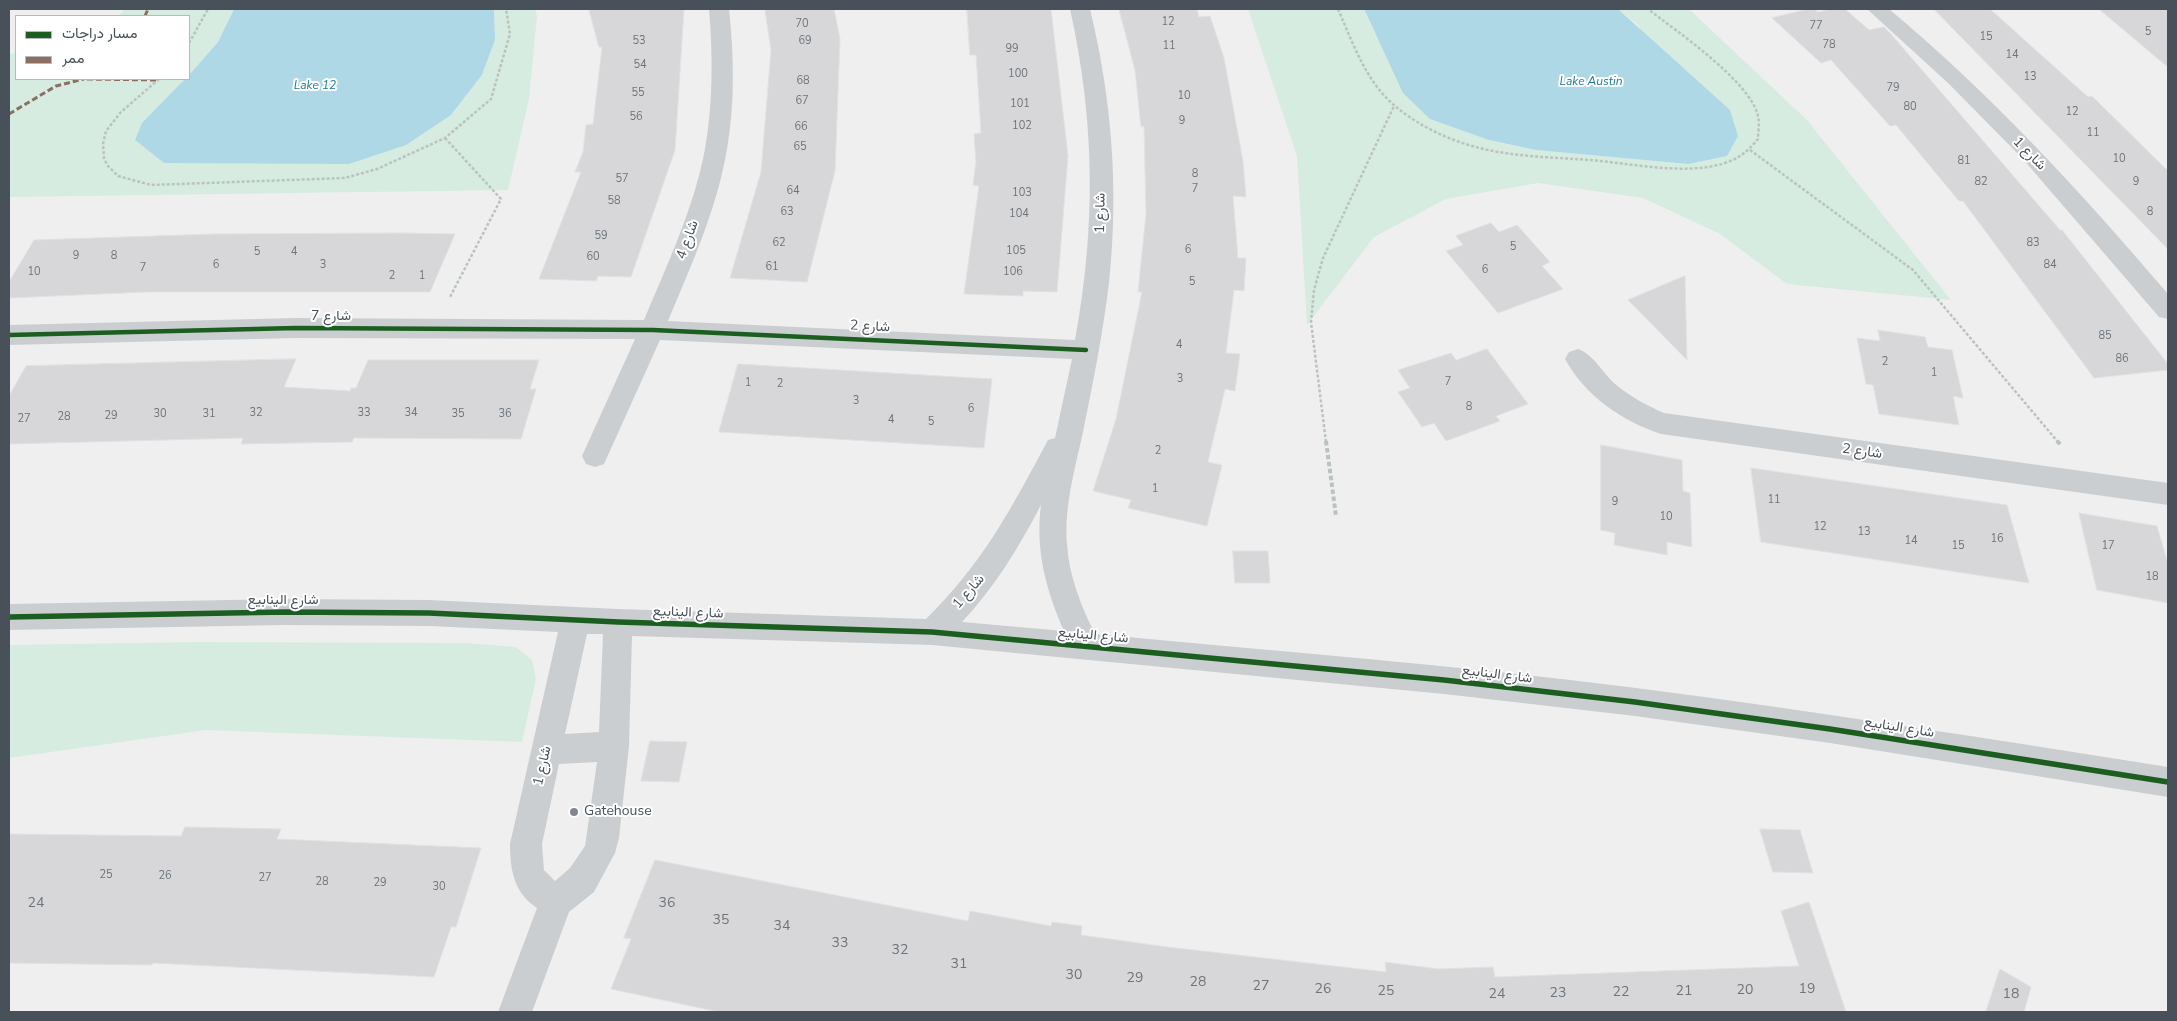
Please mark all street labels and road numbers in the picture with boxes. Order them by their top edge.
street label: شارع 1 [2009,134,2049,174]
street label: شارع 1 [1092,193,1110,233]
street label: شارع 4 [673,218,703,262]
street label: شارع 7 [311,309,351,325]
street label: شارع 2 [850,318,890,336]
street label: شارع 2 [1841,441,1883,463]
street label: شارع 1 [949,571,989,613]
street label: شارع الينابيع [248,593,318,609]
street label: شارع الينابيع [652,603,724,623]
street label: شارع الينابيع [1057,625,1129,647]
street label: شارع الينابيع [1461,662,1533,688]
street label: شارع الينابيع [1863,714,1935,742]
street label: شارع 1 [530,745,556,787]

